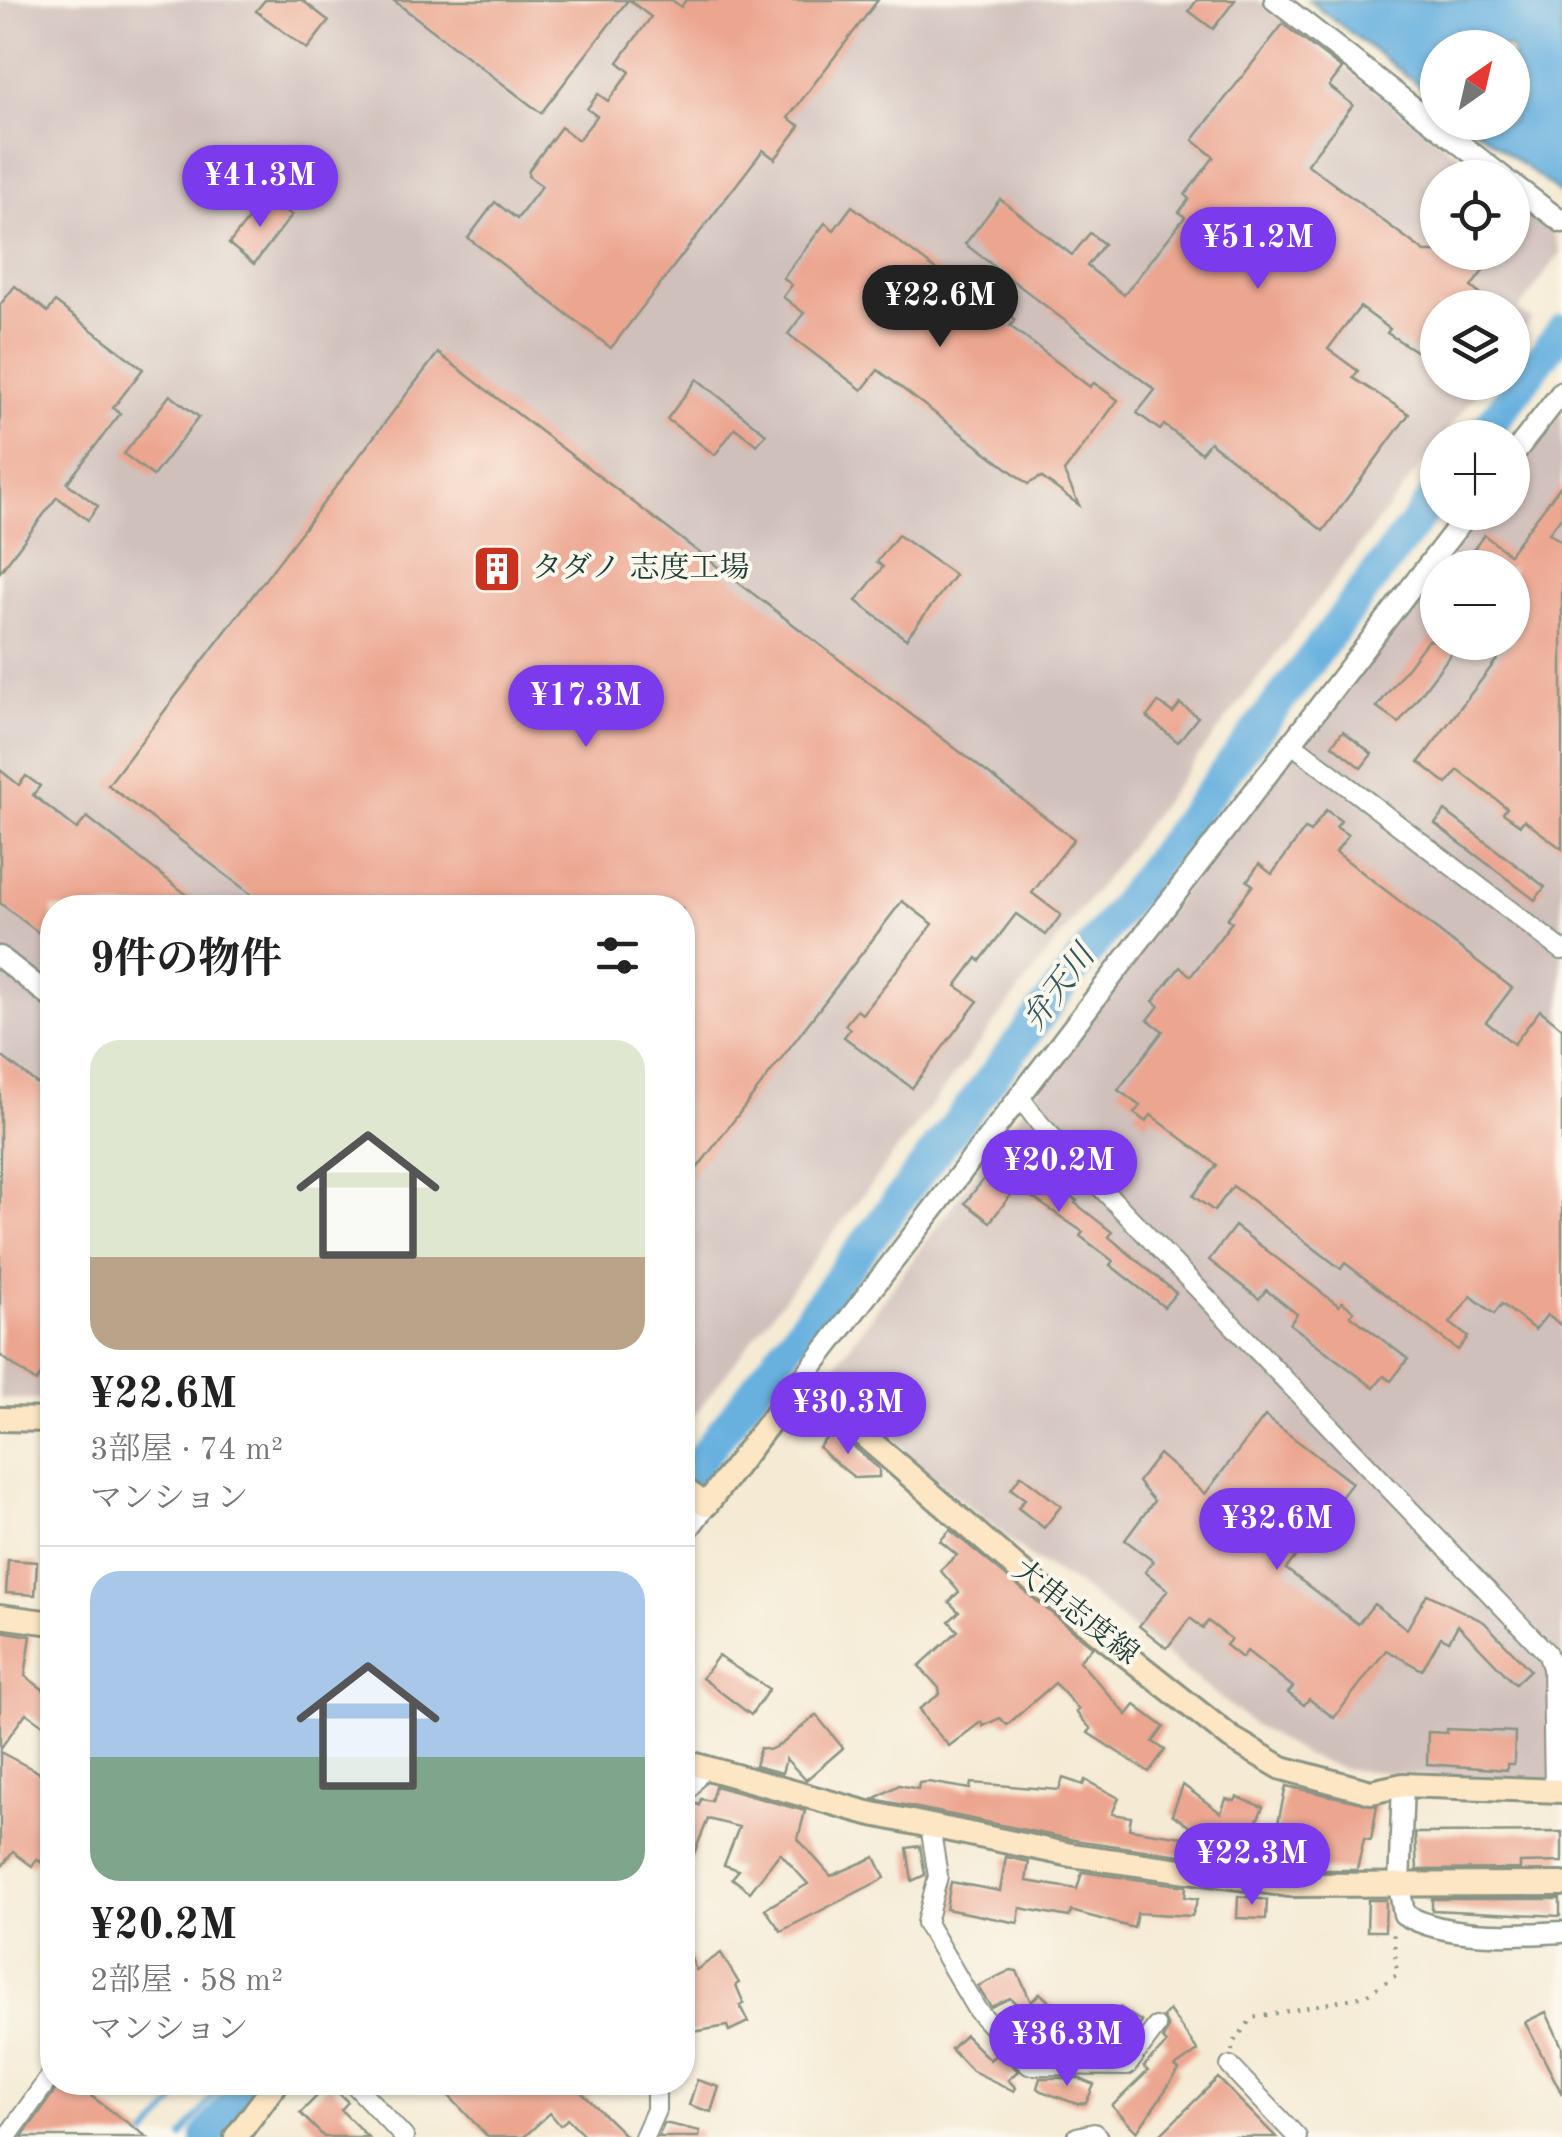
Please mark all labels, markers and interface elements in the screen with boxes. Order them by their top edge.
north arrow [1420,30,1530,140]
map controls [1420,30,1530,660]
pin: ¥41.3M [179,145,341,230]
button: locate [1420,160,1530,270]
text: ¥41.3M [204,161,316,193]
pin: ¥51.2M [1177,207,1339,292]
text: ¥51.2M [1202,223,1314,255]
pin: ¥22.6M [859,265,1021,350]
text: ¥22.6M [884,281,996,313]
button: layers [1420,290,1530,400]
button: + [1420,420,1530,530]
building icon: タダノ 志度工場 [471,543,523,595]
button: − [1420,550,1530,660]
place label: タダノ 志度工場 [532,551,750,584]
pin: ¥17.3M [505,665,667,750]
text: ¥17.3M [530,681,642,713]
icon: filters [590,928,645,983]
water label: 弁天川 [1016,937,1103,1037]
text: 9件の物件 [90,940,282,982]
icon: home [278,1105,458,1285]
pin: ¥20.2M [978,1130,1140,1215]
text: ¥20.2M [1003,1146,1115,1178]
pin: ¥30.3M [767,1372,929,1457]
text: ¥22.6M [90,1375,237,1417]
text: ¥30.3M [792,1388,904,1420]
text: 3部屋 · 74 m² [90,1435,283,1467]
text: マンション [90,1484,249,1516]
pin: ¥32.6M [1196,1488,1358,1573]
text: ¥32.6M [1221,1504,1333,1536]
street label: 大串志度線 [1007,1553,1145,1671]
icon: home [278,1636,458,1816]
pin: ¥22.3M [1171,1823,1333,1908]
text: ¥22.3M [1196,1839,1308,1871]
text: ¥20.2M [90,1906,237,1948]
text: 2部屋 · 58 m² [90,1966,283,1998]
pin: ¥36.3M [986,2004,1148,2089]
text: マンション [90,2015,249,2047]
text: ¥36.3M [1011,2020,1123,2052]

